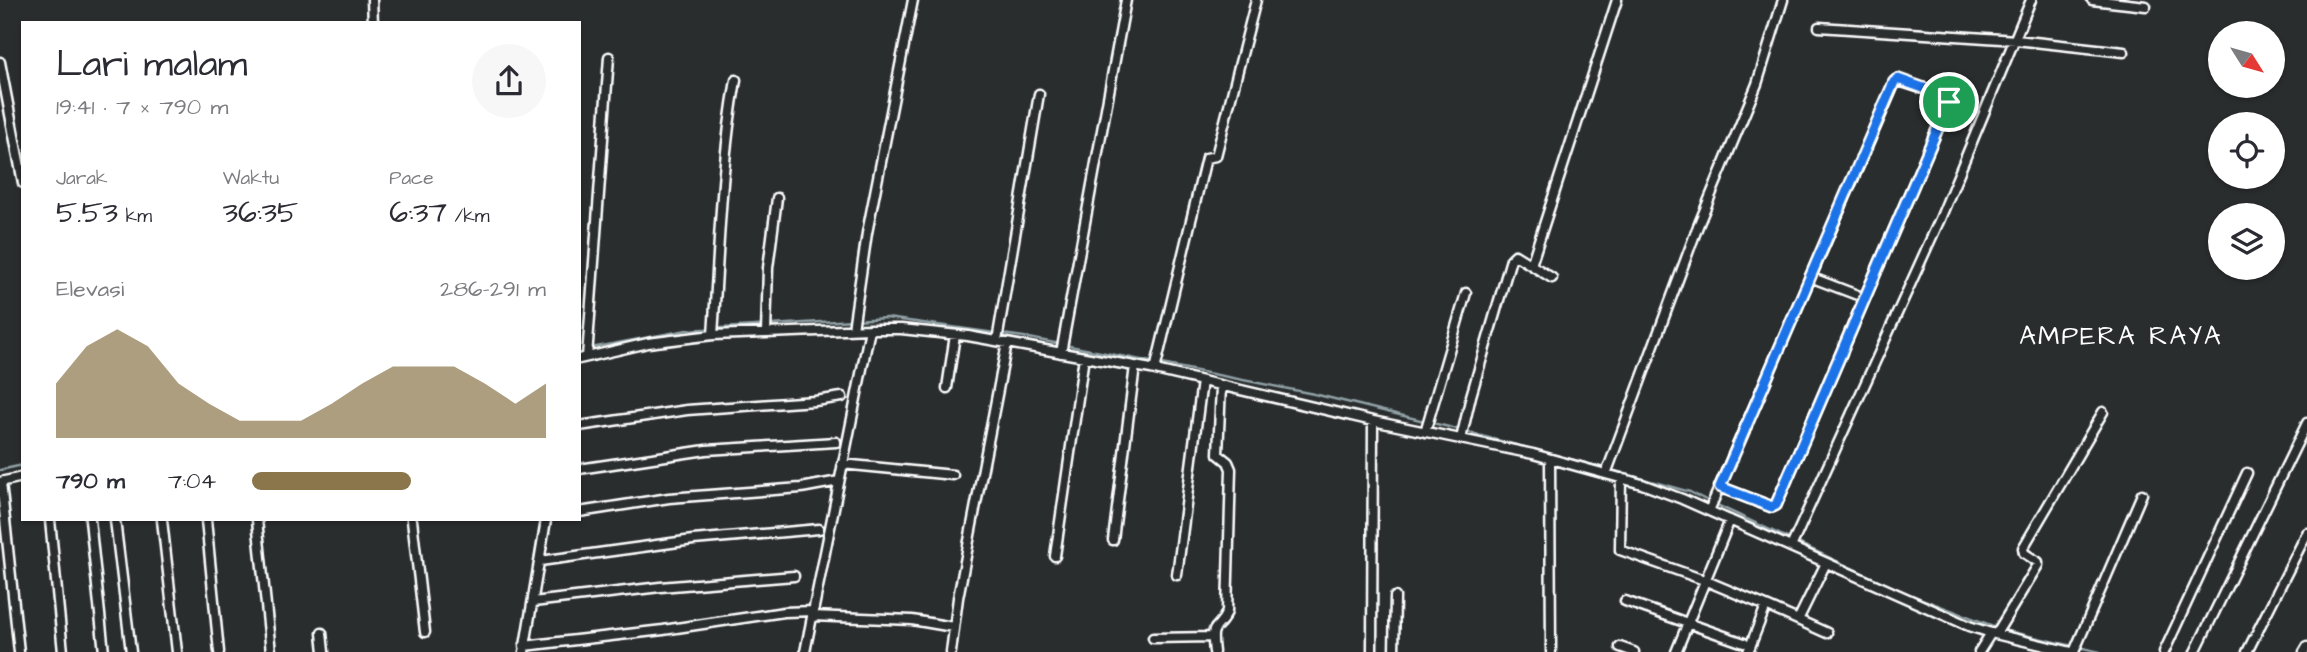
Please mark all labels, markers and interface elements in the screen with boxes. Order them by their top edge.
north arrow [2208,21,2286,98]
map controls [2208,21,2285,280]
text: Lari malam [56,39,247,91]
button: share [472,44,546,118]
pin [1919,72,1979,132]
icon: arrive [1930,83,1968,121]
text: 19:41 · 7 × 790 m [56,91,228,123]
button: locate [2208,112,2285,189]
text: Jarak [56,165,108,192]
text: Waktu [223,165,279,192]
text: Pace [389,165,433,192]
text: 5.53 [56,192,118,234]
text: 36:35 [223,192,298,234]
text: 6:37 [389,192,447,234]
text: km [118,203,152,230]
text: /km [447,203,490,230]
button: layers [2208,203,2285,280]
text: Elevasi [56,273,124,305]
text: 286–291 m [440,273,546,305]
district label: AMPERA RAYA [2019,318,2223,354]
text: 790 m [56,465,125,497]
text: 7:04 [168,465,216,497]

